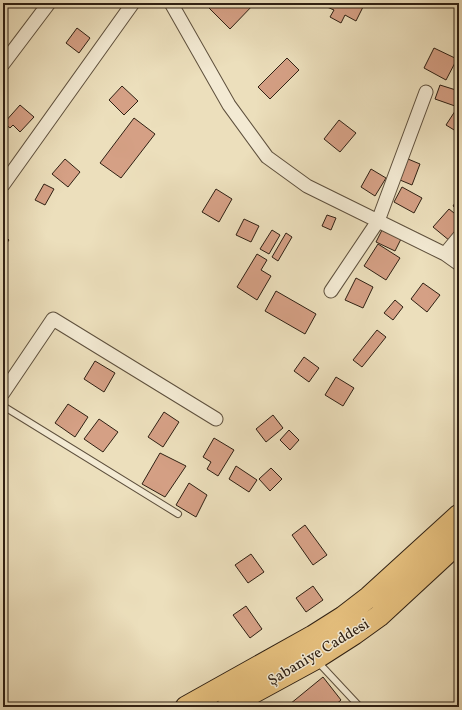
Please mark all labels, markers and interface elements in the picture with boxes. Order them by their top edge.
street label: Şabaniye Caddesi [264,614,374,692]

